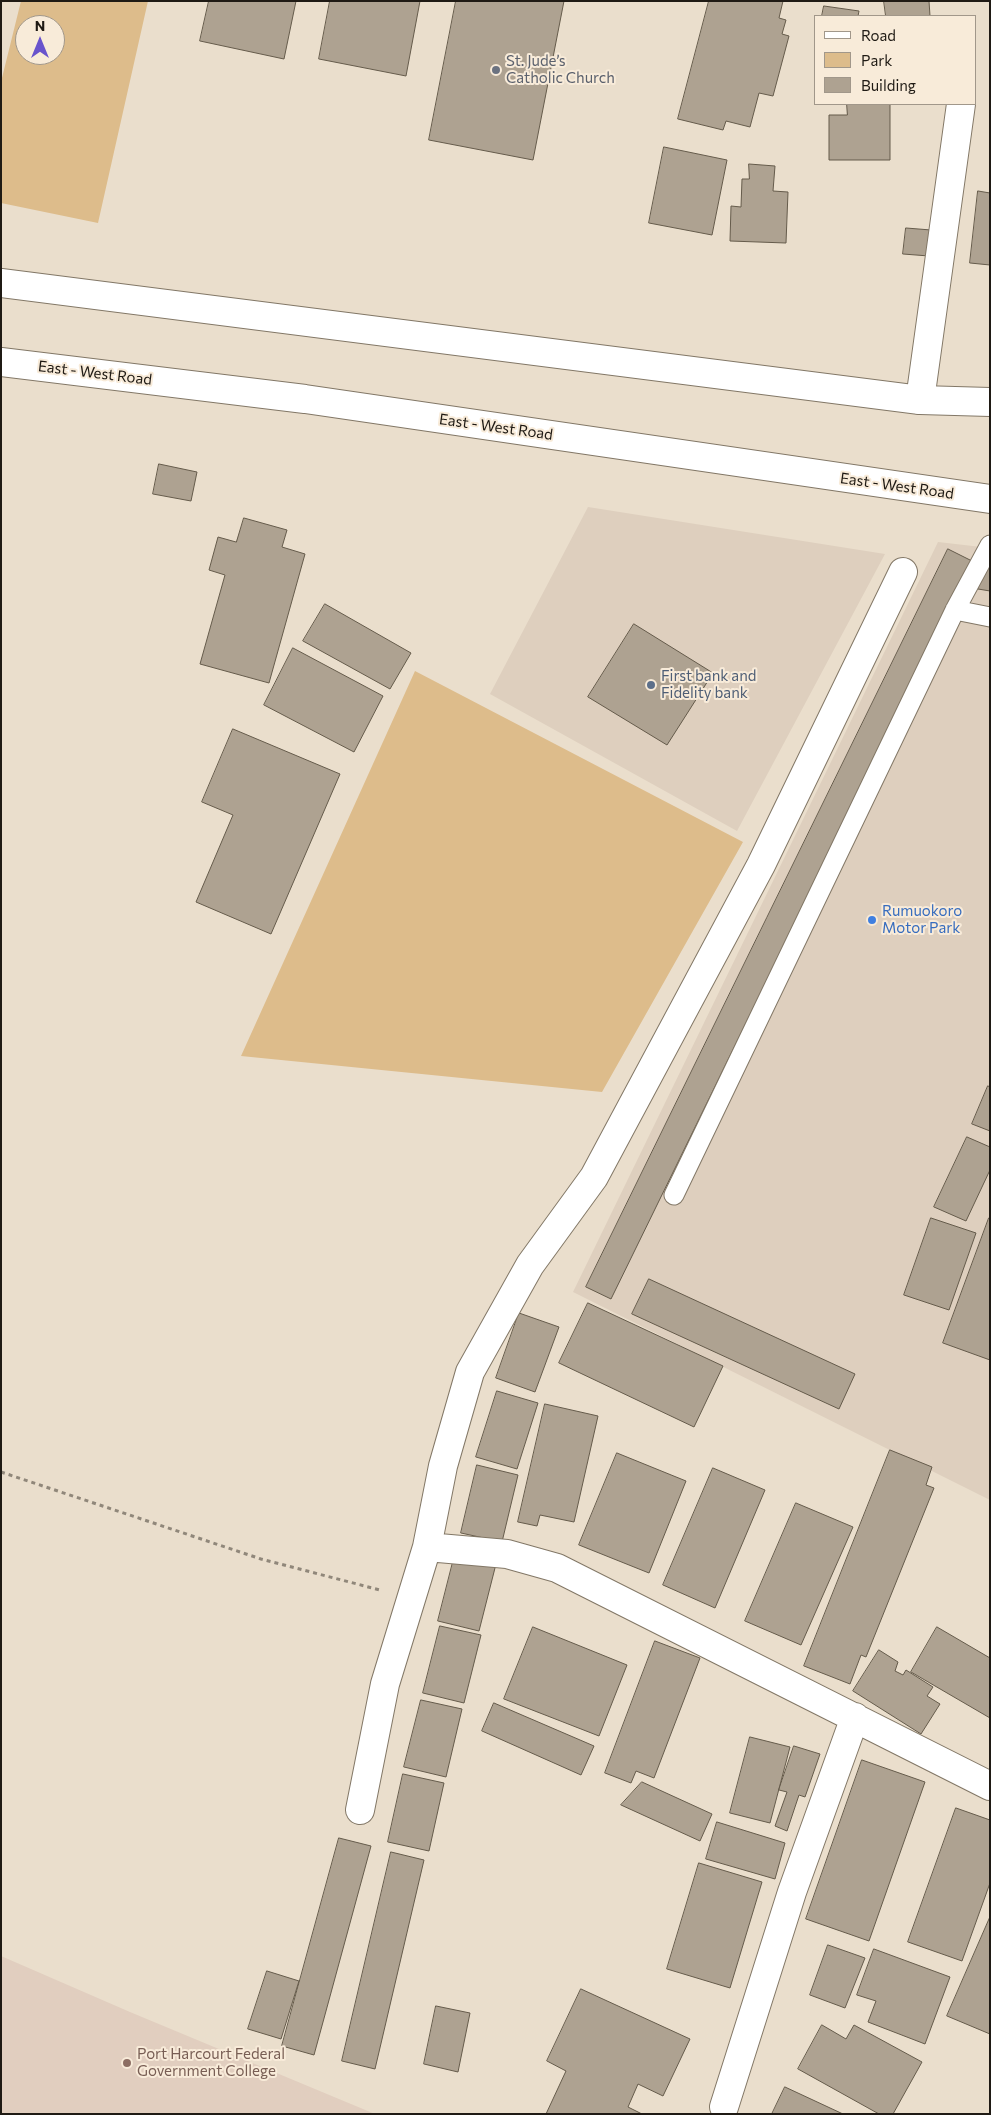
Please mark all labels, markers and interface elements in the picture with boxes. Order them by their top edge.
north arrow [15,15,65,65]
legend [814,15,976,105]
text: N [35,17,45,34]
text: Road [861,26,896,44]
text: Park [861,51,892,69]
place label: St. Jude’s Catholic Church [506,52,615,87]
marker: St. Jude’s Catholic Church [490,64,502,76]
text: Building [861,76,916,94]
street label: East - West Road [37,357,153,389]
street label: East - West Road [438,410,554,444]
street label: East - West Road [839,469,955,503]
place label: First bank and Fidelity bank [661,667,756,702]
marker: First bank and Fidelity bank [645,679,657,691]
place label: Rumuokoro Motor Park [882,902,962,937]
marker: Rumuokoro Motor Park [866,914,878,926]
place label: Port Harcourt Federal Government College [137,2045,285,2080]
marker: Port Harcourt Federal Government College [121,2057,133,2069]

